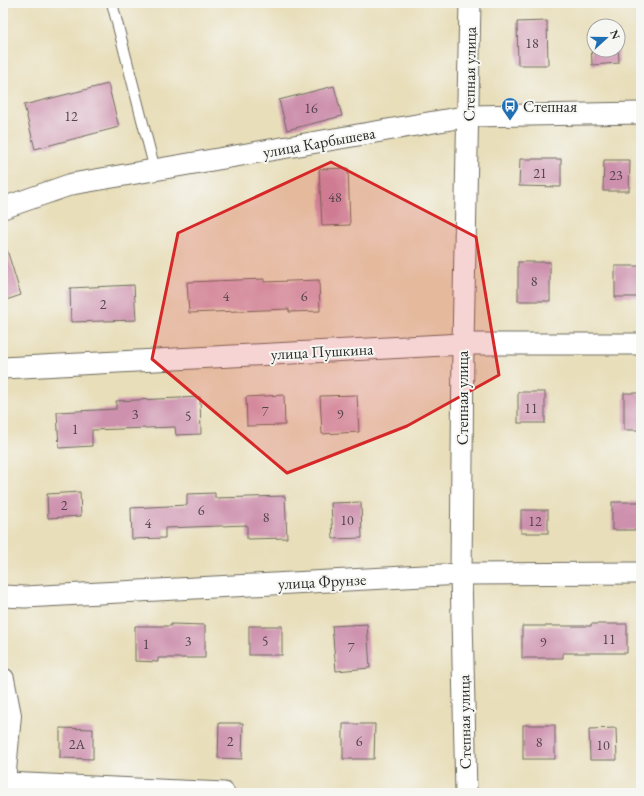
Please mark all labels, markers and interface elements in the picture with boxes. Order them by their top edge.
north arrow [586,18,626,58]
street label: Степная улица [458,26,481,122]
text: N [607,28,624,41]
house number: 18 [525,34,539,52]
bus stop icon: Степная [500,96,520,121]
place label: Степная [523,96,577,117]
house number: 16 [304,99,318,117]
house number: 12 [64,107,78,125]
street label: улица Карбышева [261,122,377,163]
house number: 21 [533,164,547,182]
house number: 23 [609,166,623,184]
house number: 48 [328,188,342,206]
house number: 8 [531,272,538,290]
house number: 4 [223,287,230,305]
house number: 6 [301,287,308,305]
house number: 2 [100,295,107,313]
street label: улица Пушкина [270,338,374,365]
street label: Степная улица [452,350,473,445]
house number: 11 [524,399,538,417]
house number: 7 [262,402,269,420]
house number: 3 [132,405,139,423]
house number: 9 [337,405,344,423]
house number: 5 [185,407,191,425]
house number: 1 [72,420,78,438]
house number: 2 [61,496,68,514]
house number: 6 [198,501,205,519]
house number: 8 [263,508,270,526]
house number: 10 [340,511,354,529]
house number: 12 [528,512,542,530]
house number: 4 [145,514,152,532]
street label: улица Фрунзе [277,569,367,594]
house number: 11 [602,630,616,648]
house number: 3 [185,632,192,650]
house number: 5 [262,632,268,650]
house number: 9 [540,633,547,651]
house number: 1 [143,635,149,653]
house number: 7 [348,638,355,656]
street label: Степная улица [453,674,476,769]
house number: 2 [227,732,234,750]
house number: 6 [356,732,363,750]
house number: 8 [536,733,543,751]
house number: 2А [69,735,86,753]
house number: 10 [596,736,610,754]

